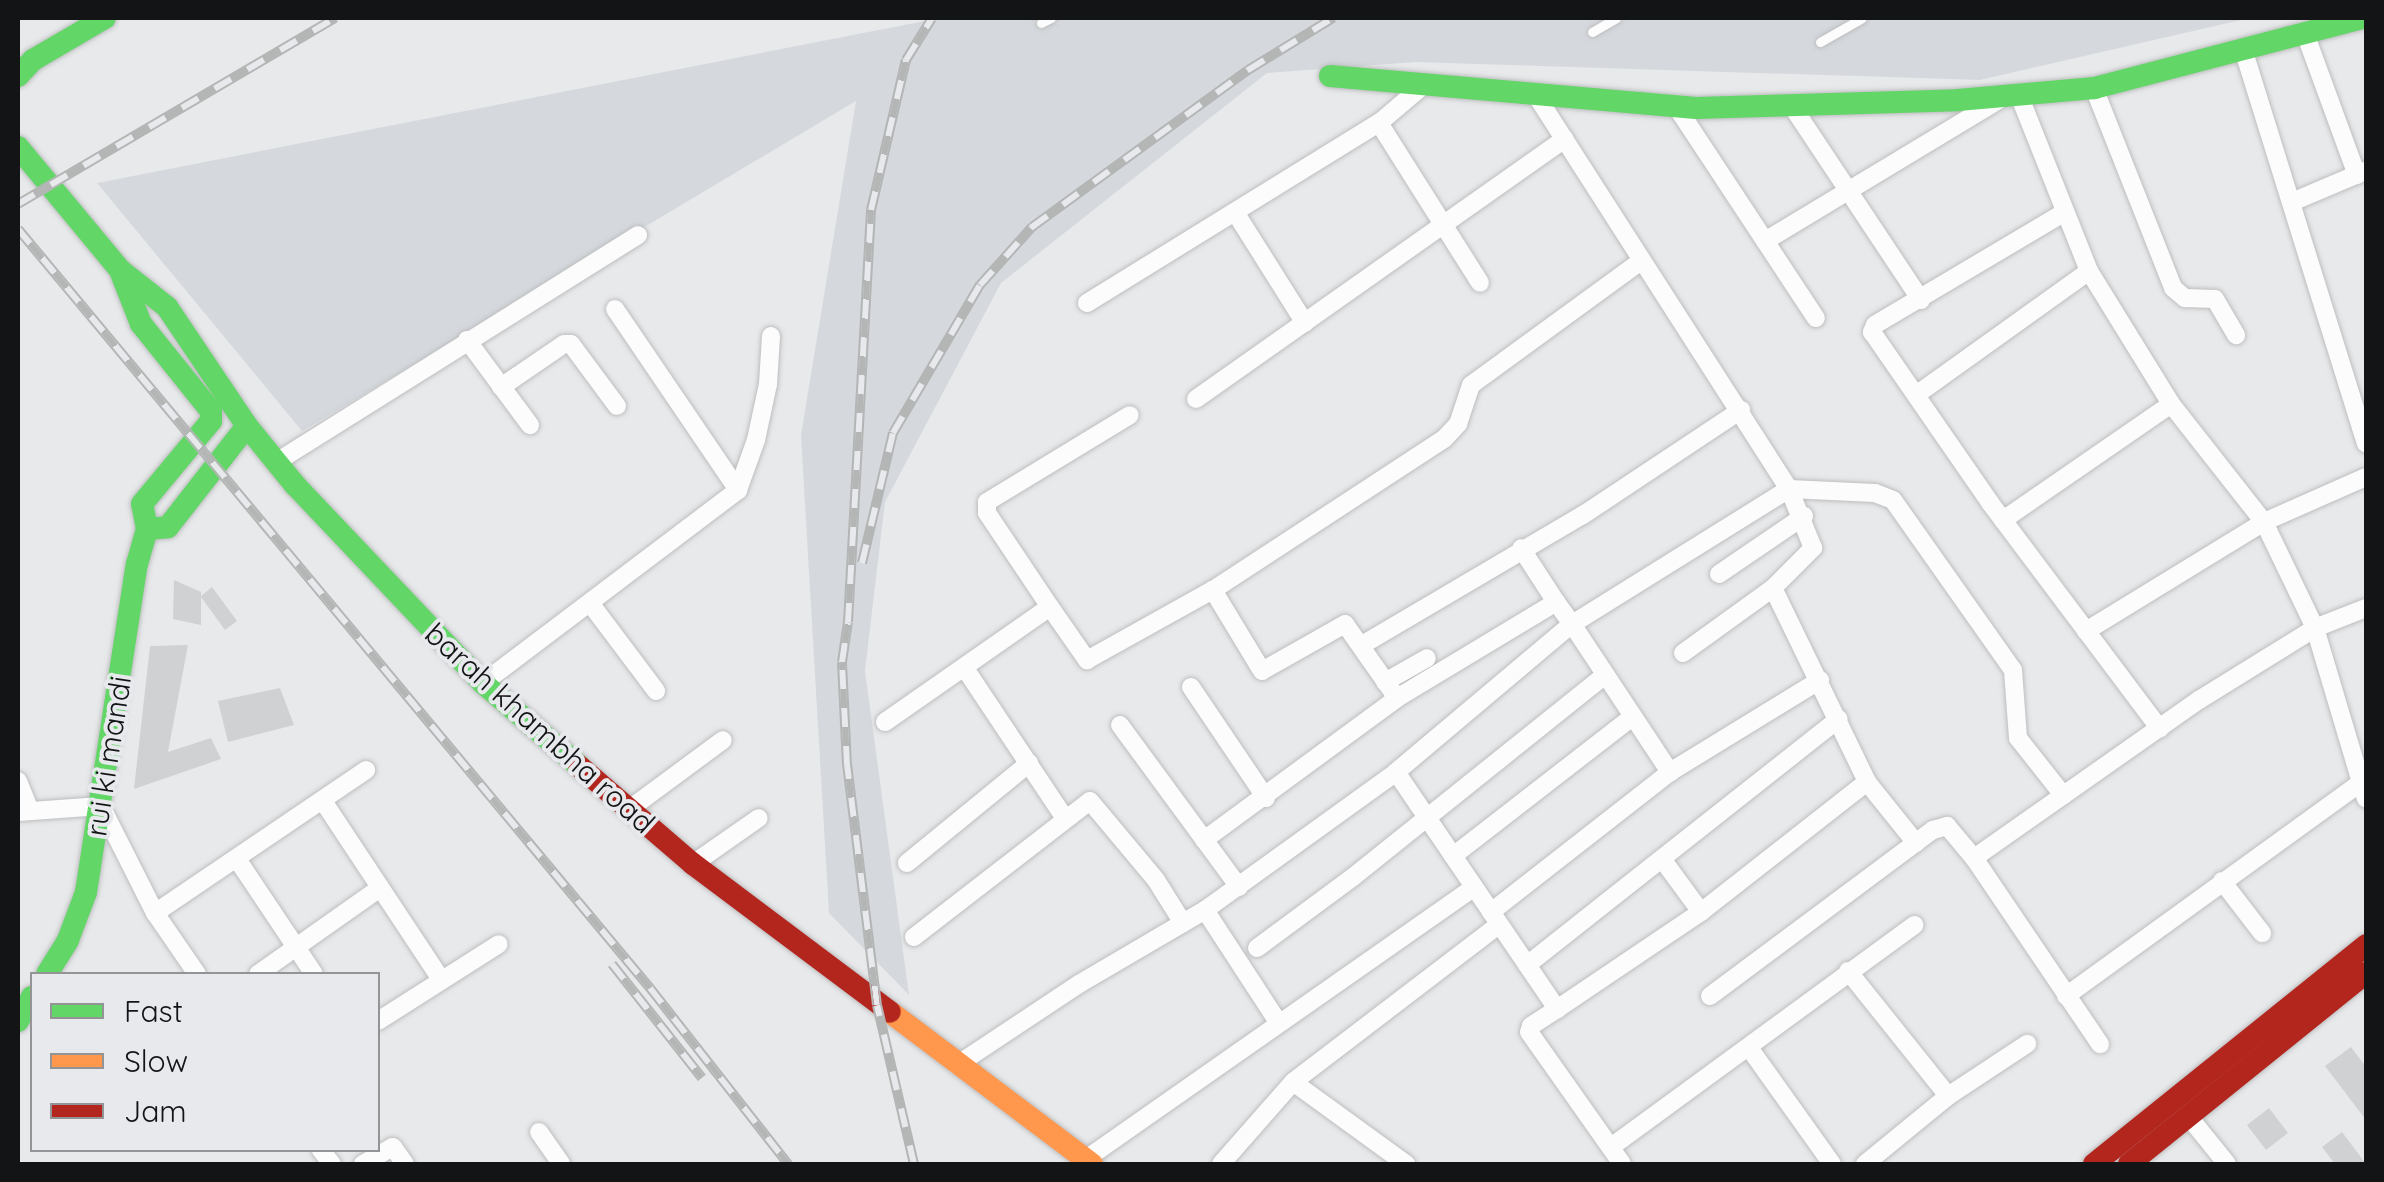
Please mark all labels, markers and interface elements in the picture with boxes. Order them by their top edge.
street label: barah khambha road [418,615,662,841]
street label: rui ki mandi [78,673,138,839]
legend [30,972,380,1152]
text: Fast [124,992,183,1030]
text: Slow [124,1042,188,1080]
text: Jam [124,1092,187,1130]

